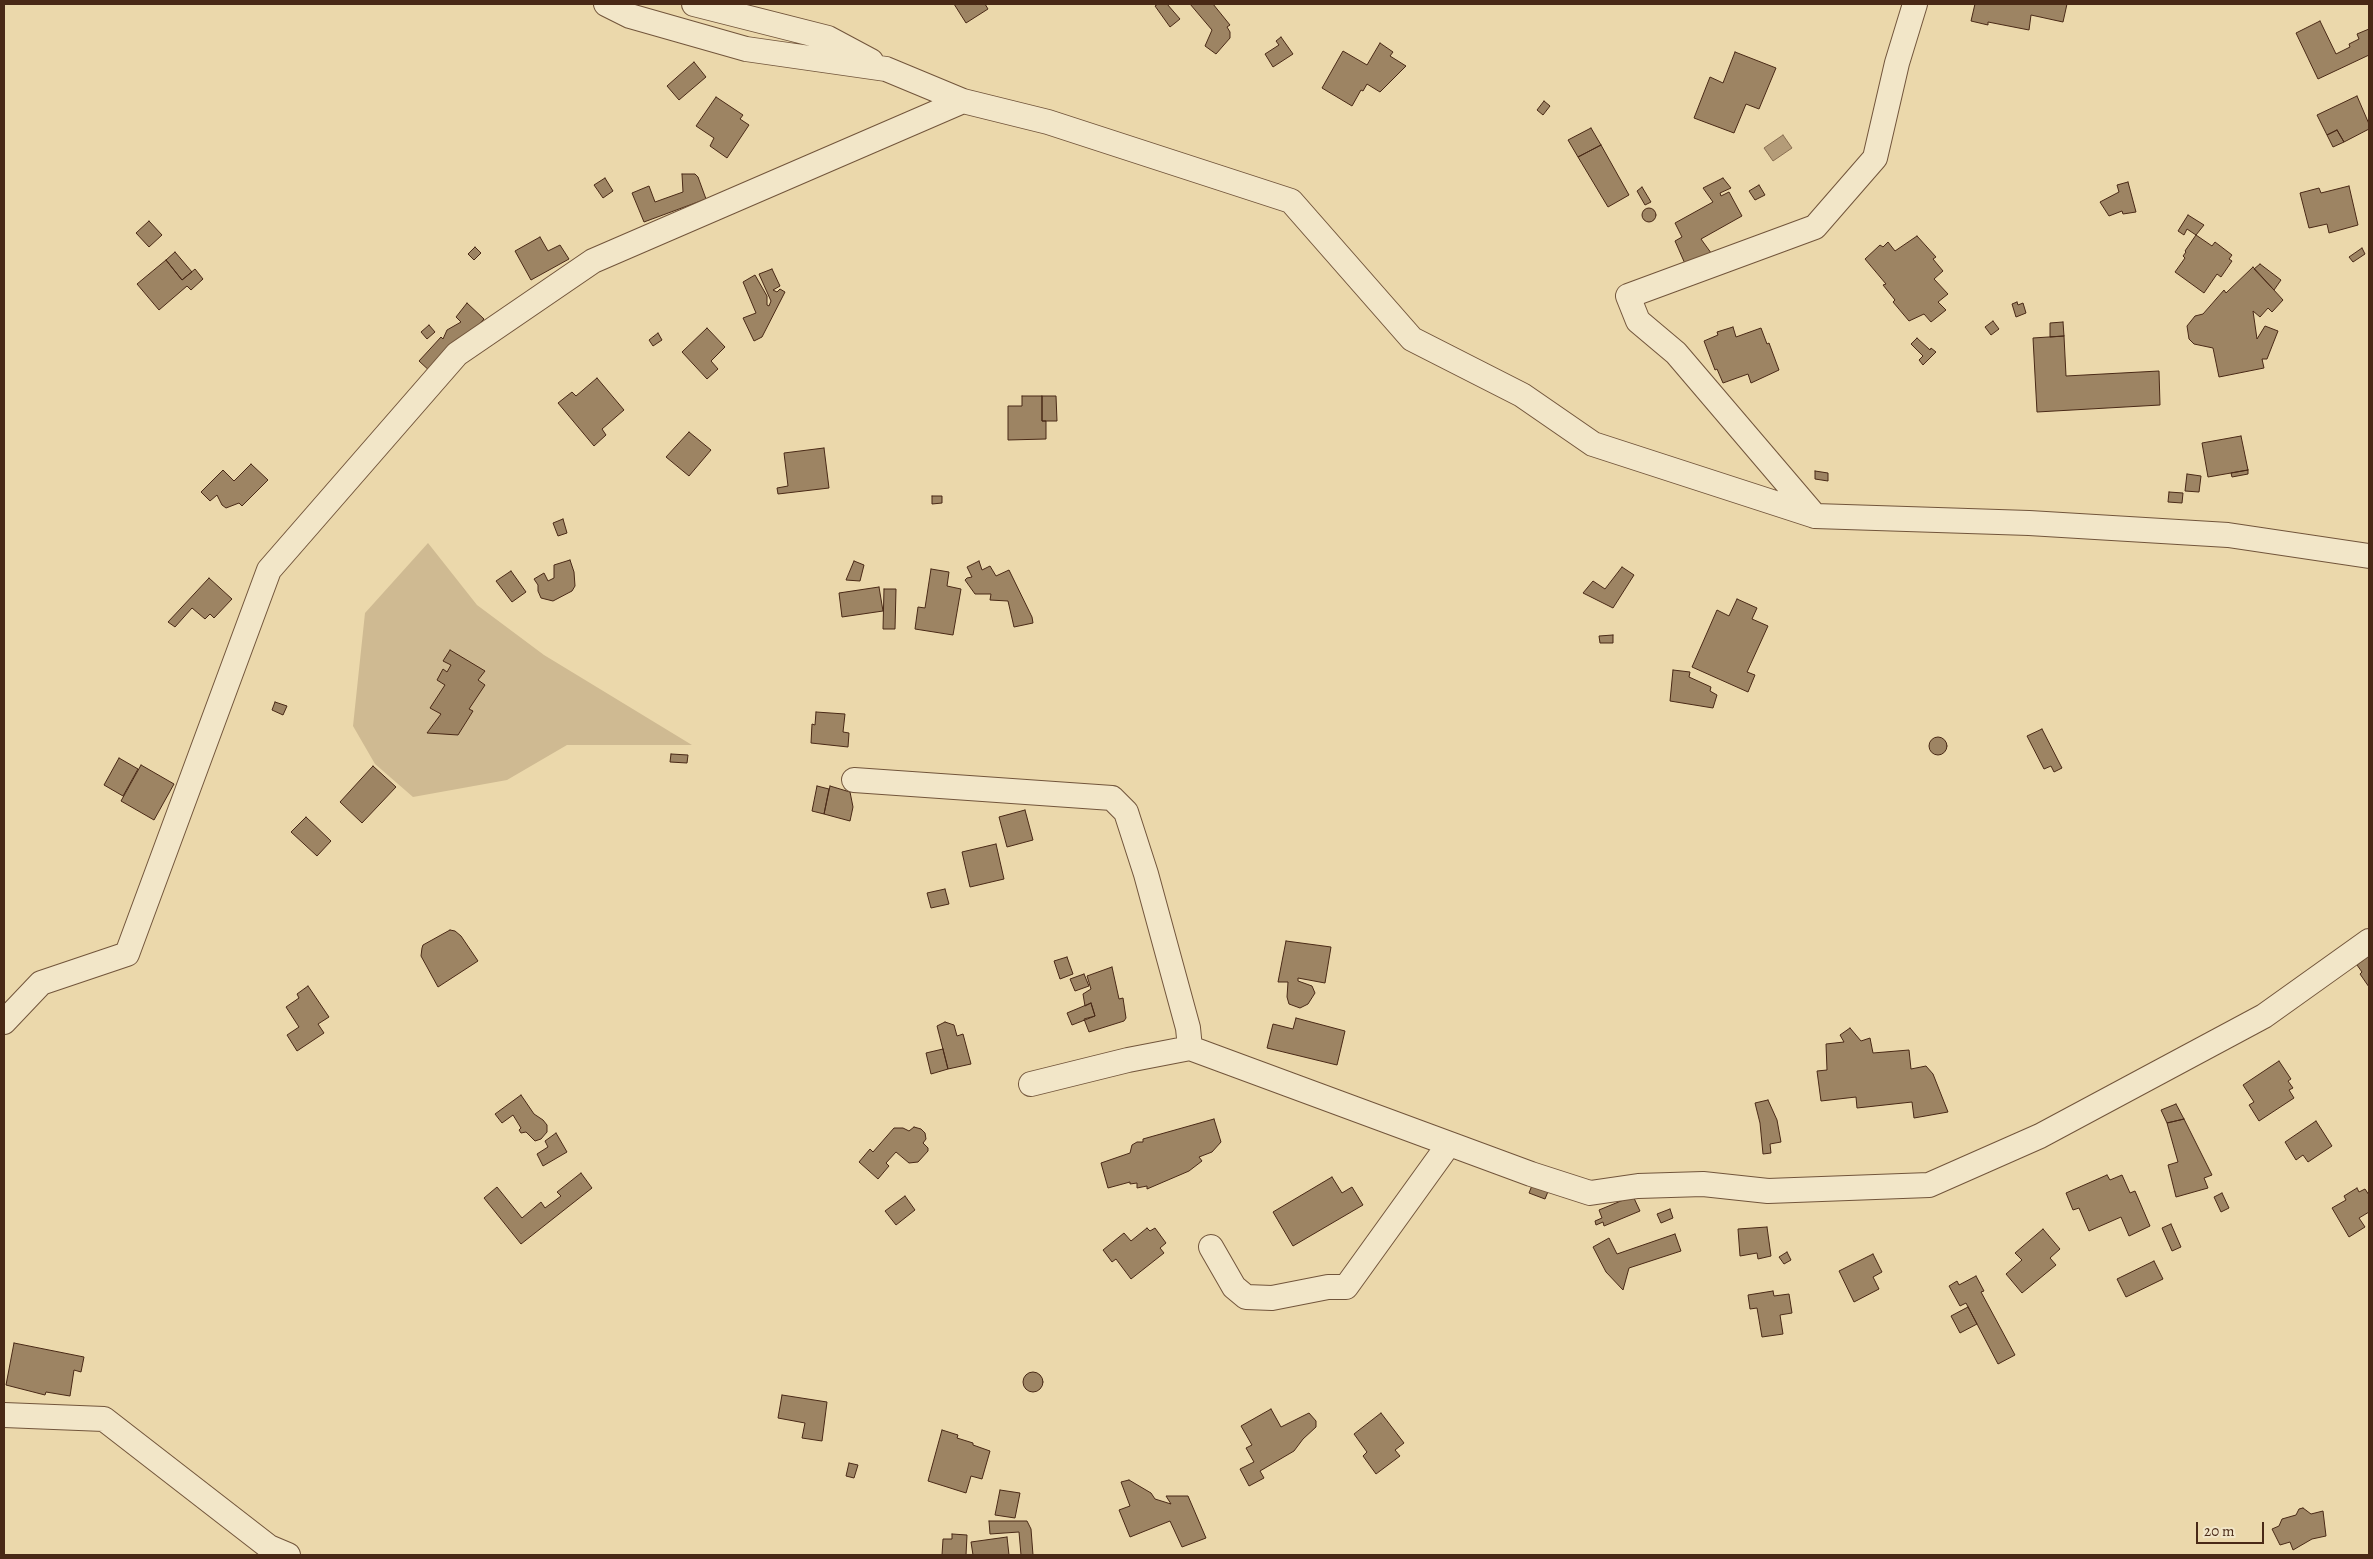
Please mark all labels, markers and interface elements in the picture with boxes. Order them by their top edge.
scale bar [2198,1512,2266,1544]
text: 20 m [2204,1521,2235,1541]

